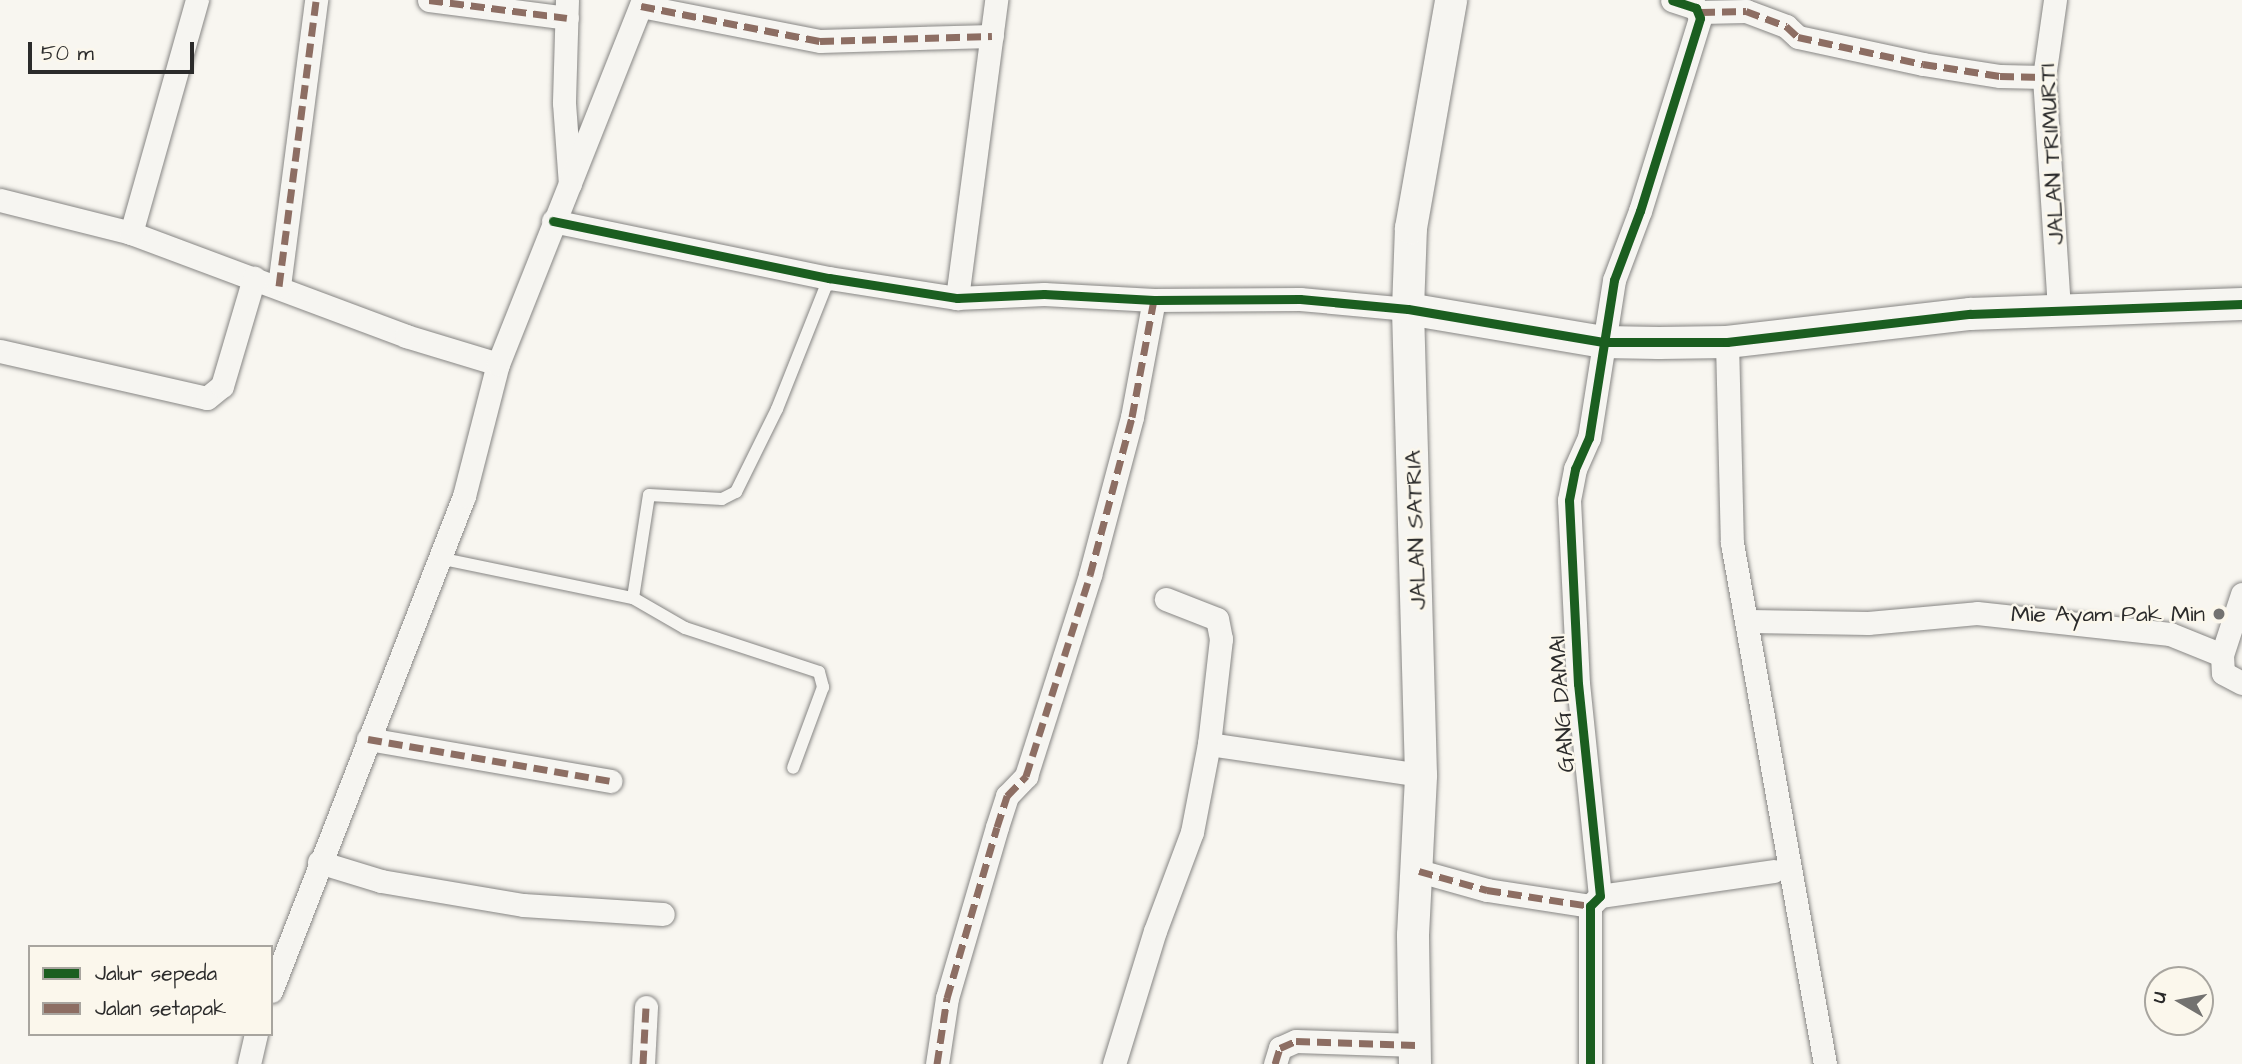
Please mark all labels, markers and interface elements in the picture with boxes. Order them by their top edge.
scale bar [32,28,198,72]
text: 50 m [41,39,94,68]
street label: JALAN TRIMURTI [2033,63,2071,245]
street label: JALAN SATRIA [1399,450,1433,610]
place label: Mie Ayam Pak Min [2011,600,2205,628]
marker: Mie Ayam Pak Min [2211,606,2227,622]
street label: GANG DAMAI [1543,635,1581,773]
legend [28,945,273,1036]
text: Jalur sepeda [95,959,217,988]
north arrow [2144,966,2214,1036]
text: U [2146,990,2174,1005]
text: Jalan setapak [95,994,226,1023]

